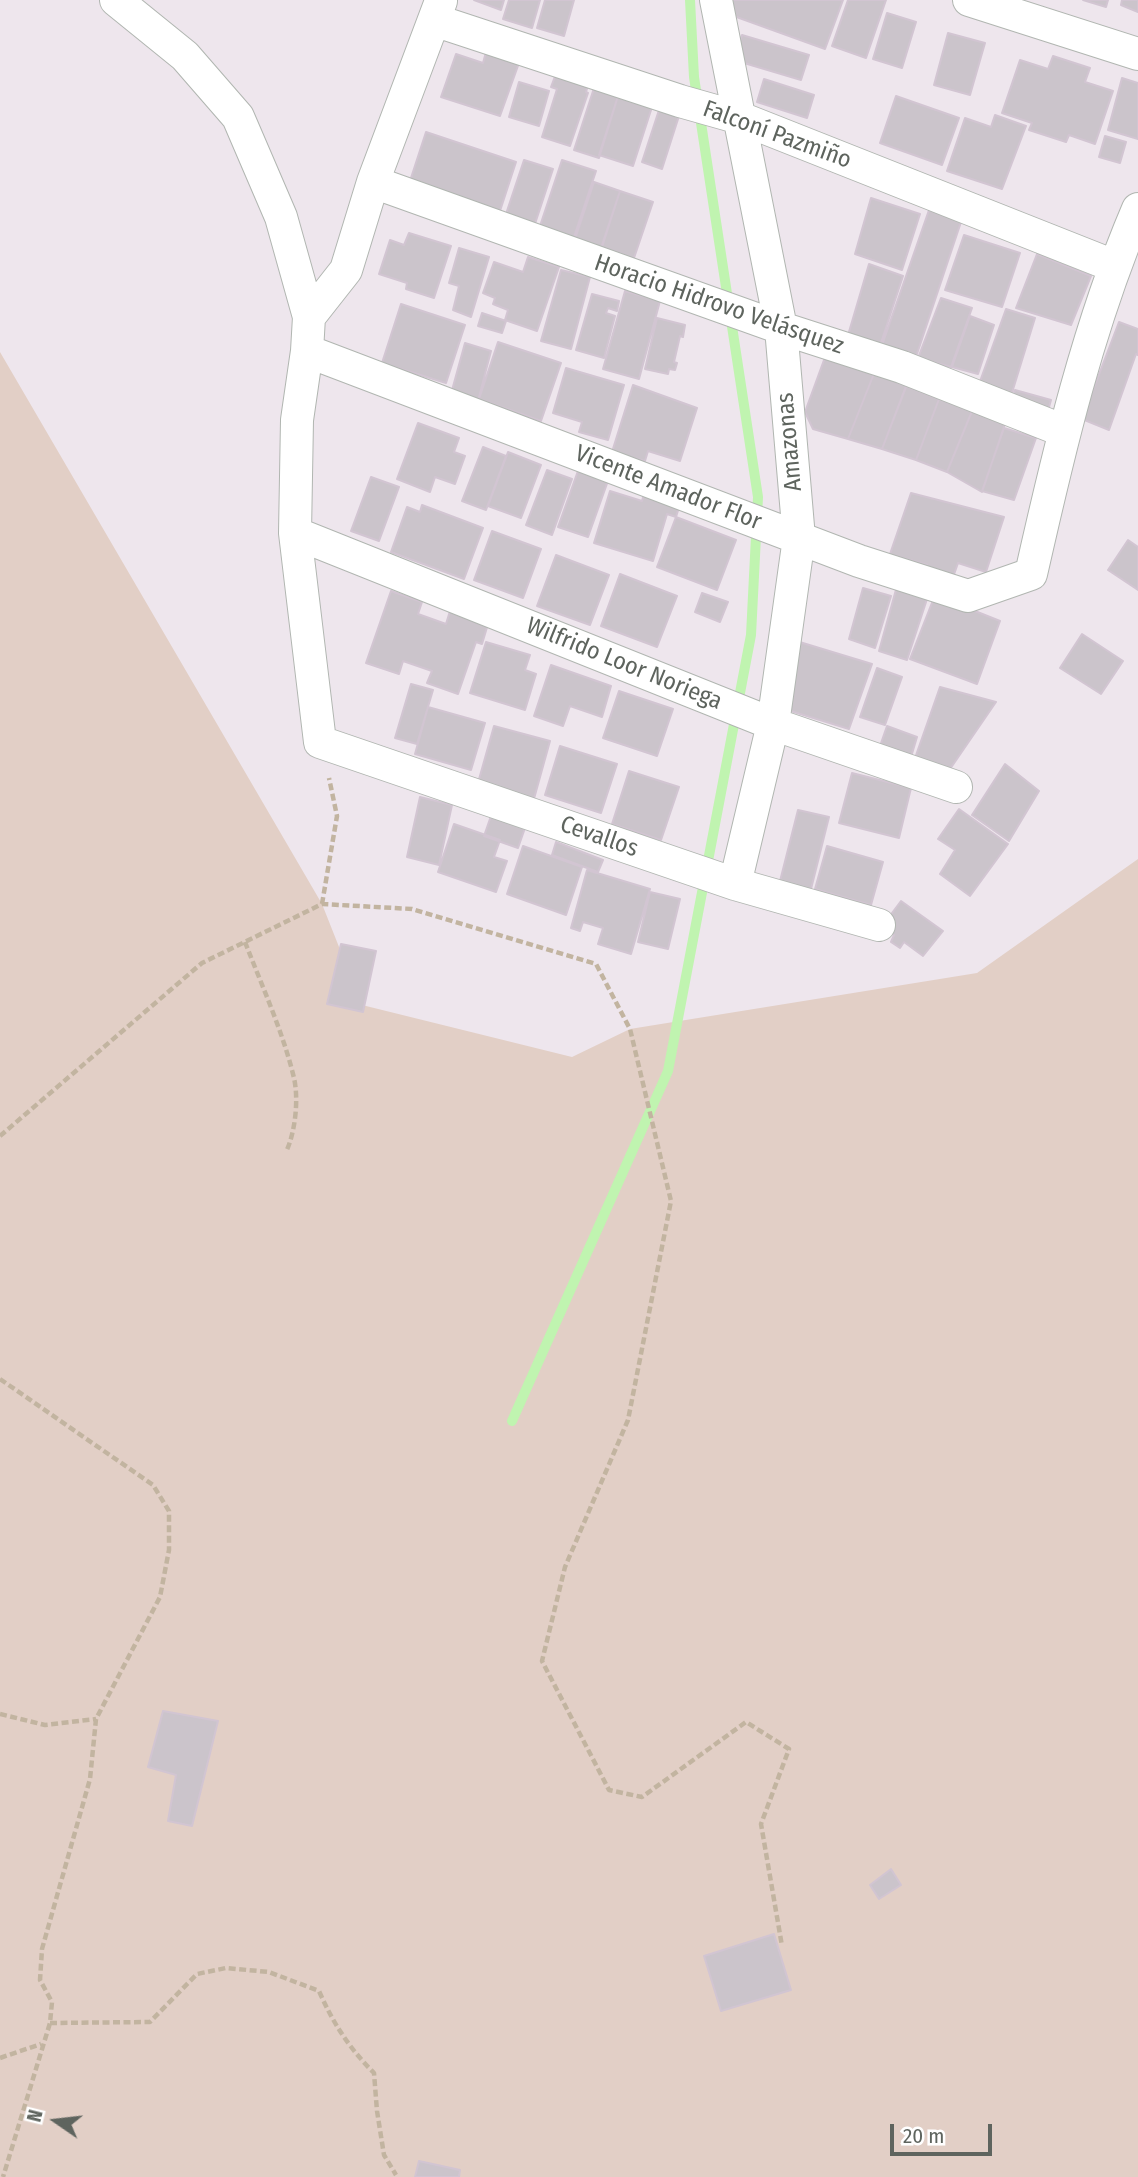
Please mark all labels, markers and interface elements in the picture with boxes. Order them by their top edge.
street label: Falconí Pazmiño [699,95,855,175]
street label: Horacio Hidrovo Velásquez [591,249,847,361]
street label: Amazonas [771,391,809,493]
street label: Vicente Amador Flor [571,439,765,537]
street label: Wilfrido Loor Noriega [522,612,726,716]
street label: Cevallos [556,810,642,864]
north arrow [21,2086,91,2156]
text: N [23,2107,48,2124]
scale bar [893,2110,995,2154]
text: 20 m [903,2123,944,2149]

